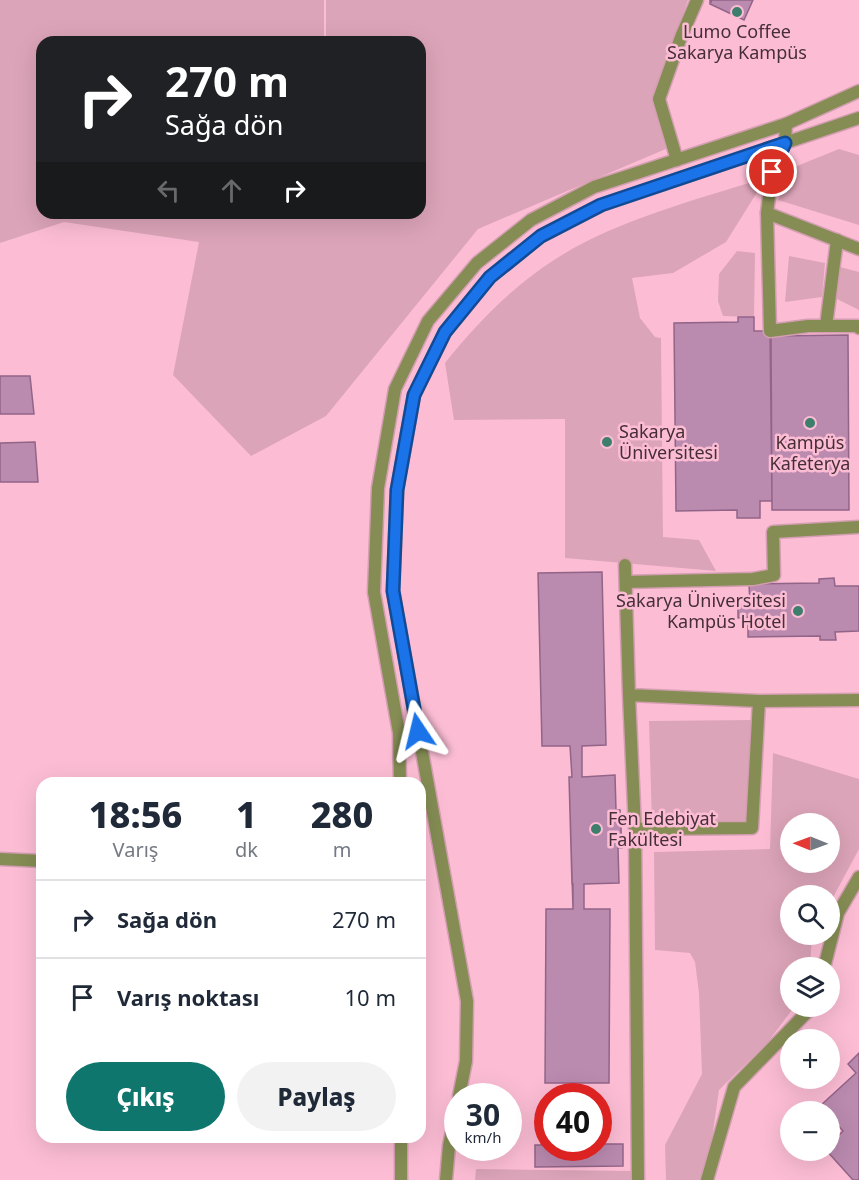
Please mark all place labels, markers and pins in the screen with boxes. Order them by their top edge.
marker: Lumo Coffee Sakarya Kampüs [730,5,744,19]
place label: Lumo Coffee Sakarya Kampüs [667,19,807,64]
pin [746,146,797,197]
marker: Kampüs Kafeterya [803,416,817,430]
place label: Sakarya Üniversitesi [619,419,718,464]
place label: Kampüs Kafeterya [770,430,850,475]
marker: Sakarya Üniversitesi [600,435,614,449]
place label: Sakarya Üniversitesi Kampüs Hotel [616,588,786,633]
marker: Sakarya Üniversitesi Kampüs Hotel [791,604,805,618]
place label: Fen Edebiyat Fakültesi [608,806,717,851]
marker: Fen Edebiyat Fakültesi [589,822,603,836]

